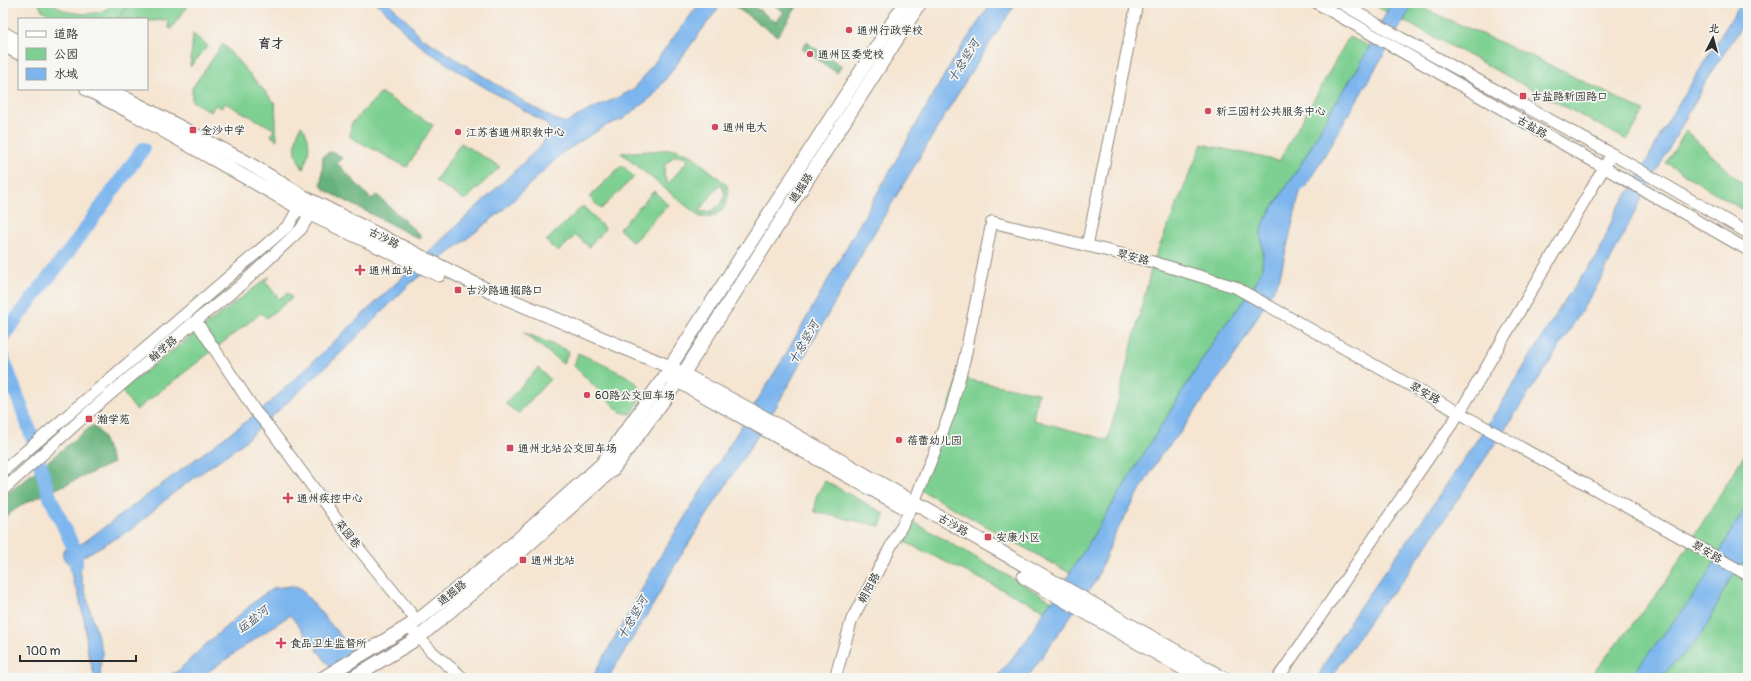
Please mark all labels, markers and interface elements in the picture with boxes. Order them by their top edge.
legend [18,18,148,90]
north arrow [1693,18,1733,58]
text: 北 [1708,22,1720,36]
place label: 通州行政学校 [857,24,923,37]
marker: 通州行政学校 [844,25,854,35]
text: 道路 [54,27,78,42]
water label: 十总竖河 [945,35,984,85]
district label: 育才 [258,36,284,52]
text: 公园 [54,47,78,62]
place label: 通州区委党校 [818,48,884,61]
marker: 通州区委党校 [805,49,815,59]
text: 水域 [54,67,78,82]
place label: 古盐路新园路口 [1531,90,1608,103]
marker: 古盐路新园路口 [1518,91,1528,101]
place label: 新三园村公共服务中心 [1216,105,1326,118]
marker: 新三园村公共服务中心 [1203,106,1213,116]
street label: 古盐路 [1514,113,1550,141]
place label: 通州电大 [723,121,767,134]
marker: 通州电大 [710,122,720,132]
place label: 金沙中学 [201,124,245,137]
marker: 金沙中学 [188,125,198,135]
place label: 江苏省通州职教中心 [466,126,565,139]
marker: 江苏省通州职教中心 [453,127,463,137]
street label: 通掘路 [787,171,815,205]
street label: 古沙路 [366,225,402,251]
street label: 翠安路 [1115,247,1151,267]
marker: 通州血站 [354,264,366,276]
place label: 通州血站 [369,264,413,277]
place label: 古沙路通掘路口 [466,284,543,297]
marker: 古沙路通掘路口 [453,285,463,295]
water label: 十总竖河 [786,317,823,368]
street label: 翰学路 [146,333,180,365]
street label: 翠安路 [1407,379,1443,407]
place label: 60路公交回车场 [595,389,675,402]
marker: 60路公交回车场 [582,390,592,400]
place label: 瀚学苑 [97,413,130,426]
marker: 瀚学苑 [84,414,94,424]
place label: 蓓蕾幼儿园 [907,434,962,447]
marker: 蓓蕾幼儿园 [894,435,904,445]
place label: 通州北站公交回车场 [518,442,617,455]
marker: 通州北站公交回车场 [505,443,515,453]
marker: 通州疾控中心 [282,492,294,504]
place label: 通州疾控中心 [297,492,363,505]
street label: 古沙路 [935,511,971,539]
street label: 菜园巷 [333,517,363,551]
place label: 安康小区 [996,531,1040,544]
marker: 安康小区 [983,532,993,542]
street label: 翠安路 [1689,538,1725,566]
place label: 通州北站 [531,554,575,567]
marker: 通州北站 [518,555,528,565]
street label: 朝阳路 [856,570,882,606]
street label: 通掘路 [435,578,469,608]
water label: 十总竖河 [615,592,652,643]
water label: 运盐河 [234,602,273,637]
scale bar [20,637,136,663]
marker: 食品卫生监督所 [275,637,287,649]
place label: 食品卫生监督所 [290,637,367,650]
text: 100 m [26,644,61,659]

